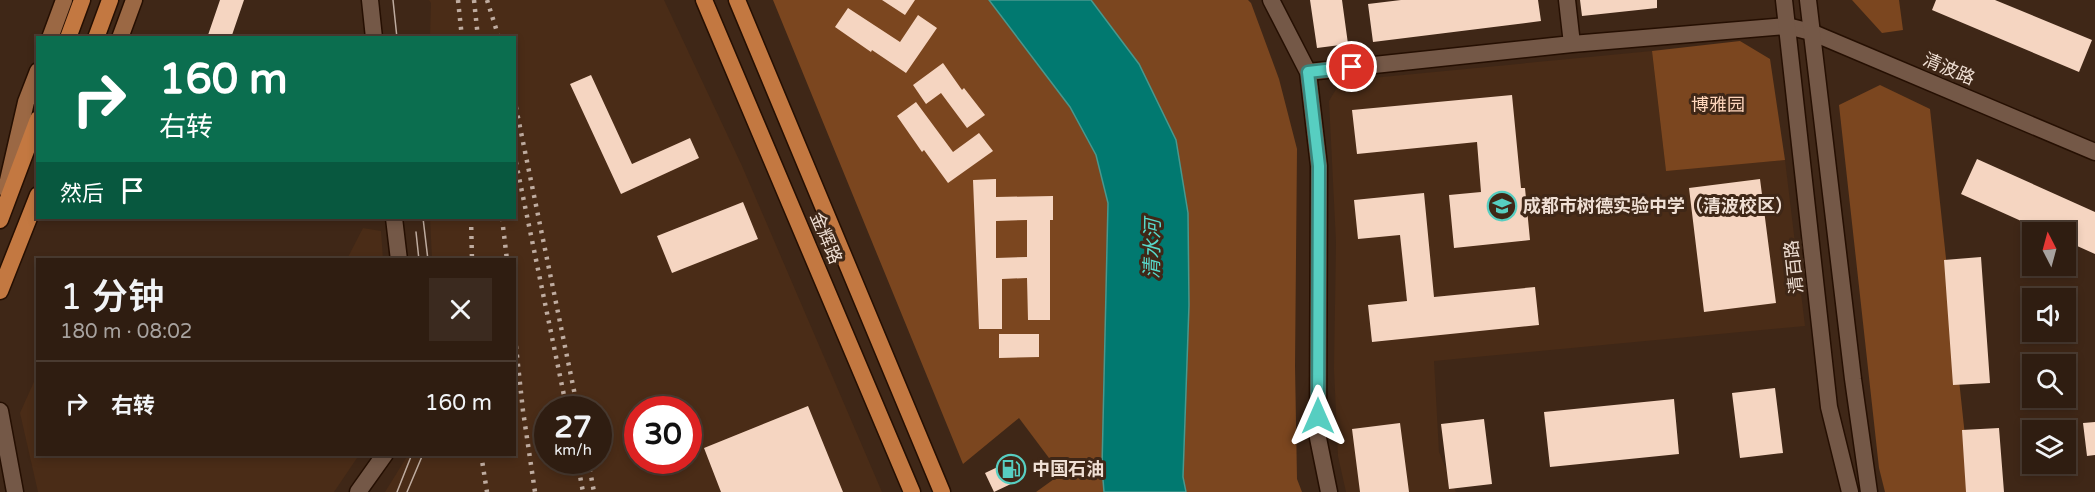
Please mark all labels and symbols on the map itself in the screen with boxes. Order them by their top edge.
pin [1326,41,1377,92]
street label: 清波路 [1920,48,1978,90]
park label: 博雅园 [1691,94,1745,116]
school or university icon: 成都市树德实验中学（清波校区） [1486,190,1518,222]
place label: 成都市树德实验中学（清波校区） [1523,195,1793,217]
street label: 金辉路 [805,209,847,267]
water label: 清水河 [1140,215,1166,279]
north arrow [2022,222,2076,276]
street label: 清百路 [1780,239,1808,295]
position arrow [1286,384,1350,448]
speed limit sign: 30 [624,396,702,474]
fuel station icon: 中国石油 [995,453,1027,485]
place label: 中国石油 [1032,458,1104,480]

